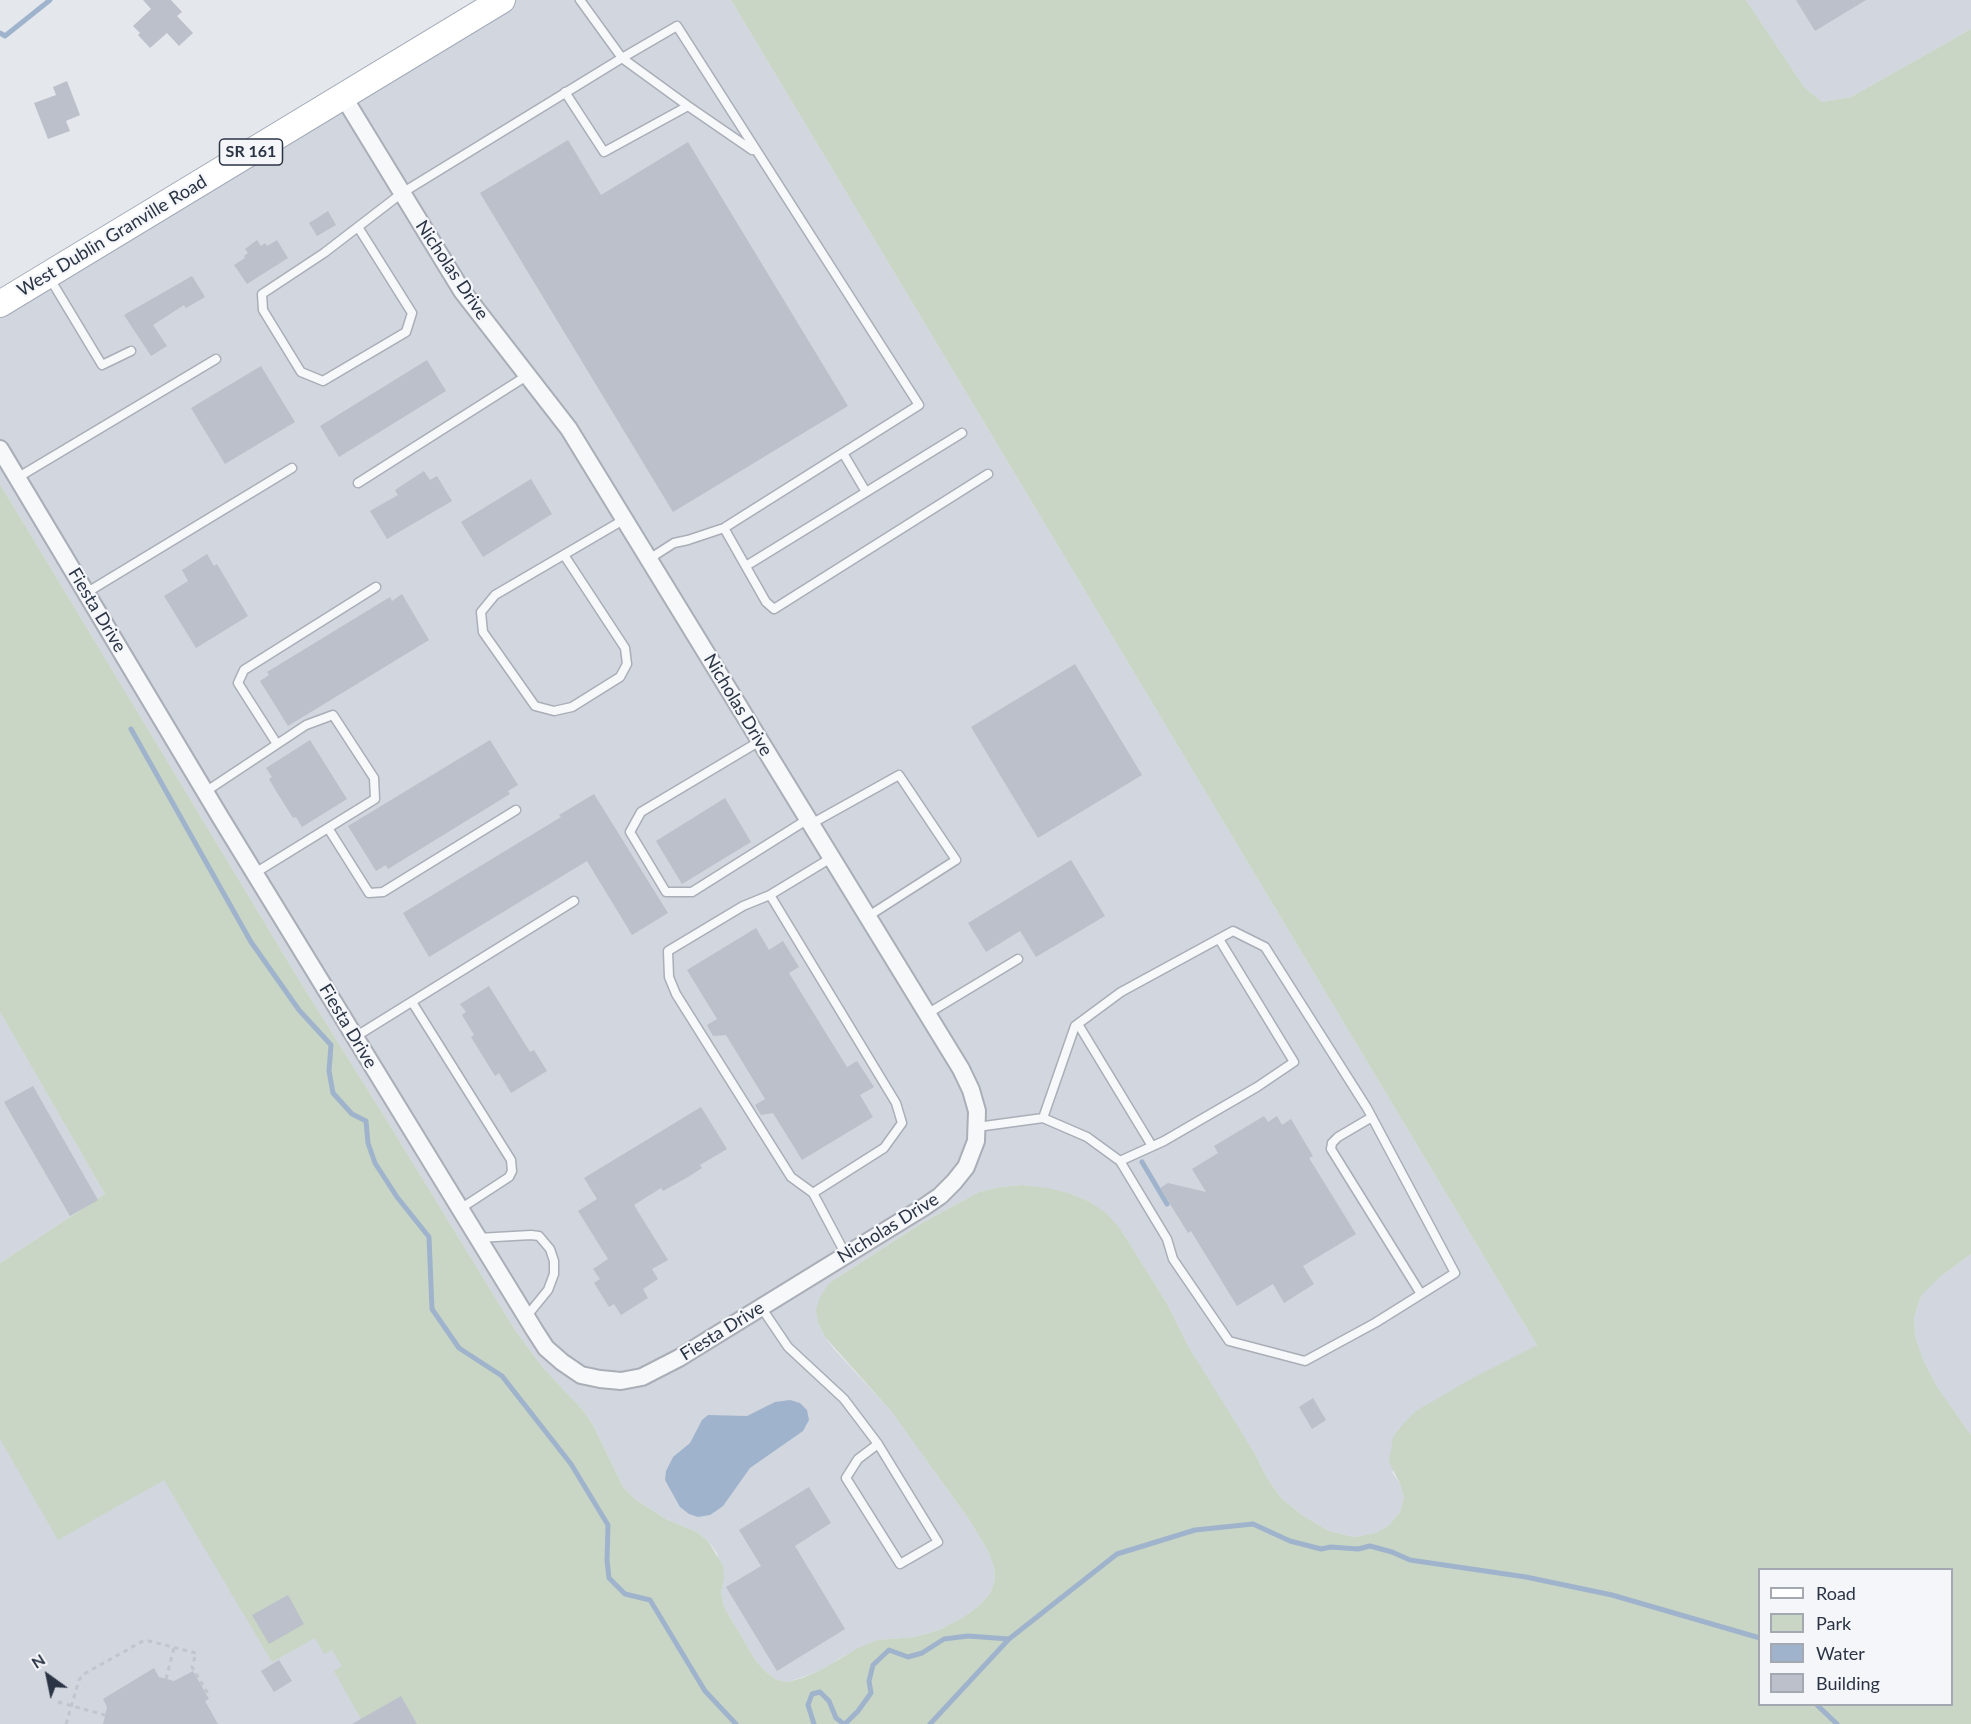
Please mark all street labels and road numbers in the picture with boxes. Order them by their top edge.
road number: SR 161 [220,139,282,165]
street label: West Dublin Granville Road [13,171,211,301]
street label: Nicholas Drive [411,216,493,324]
street label: Fiesta Drive [63,564,131,656]
street label: Nicholas Drive [699,650,777,760]
street label: Fiesta Drive [314,980,382,1072]
street label: Nicholas Drive [833,1188,943,1268]
street label: Fiesta Drive [676,1297,768,1365]

